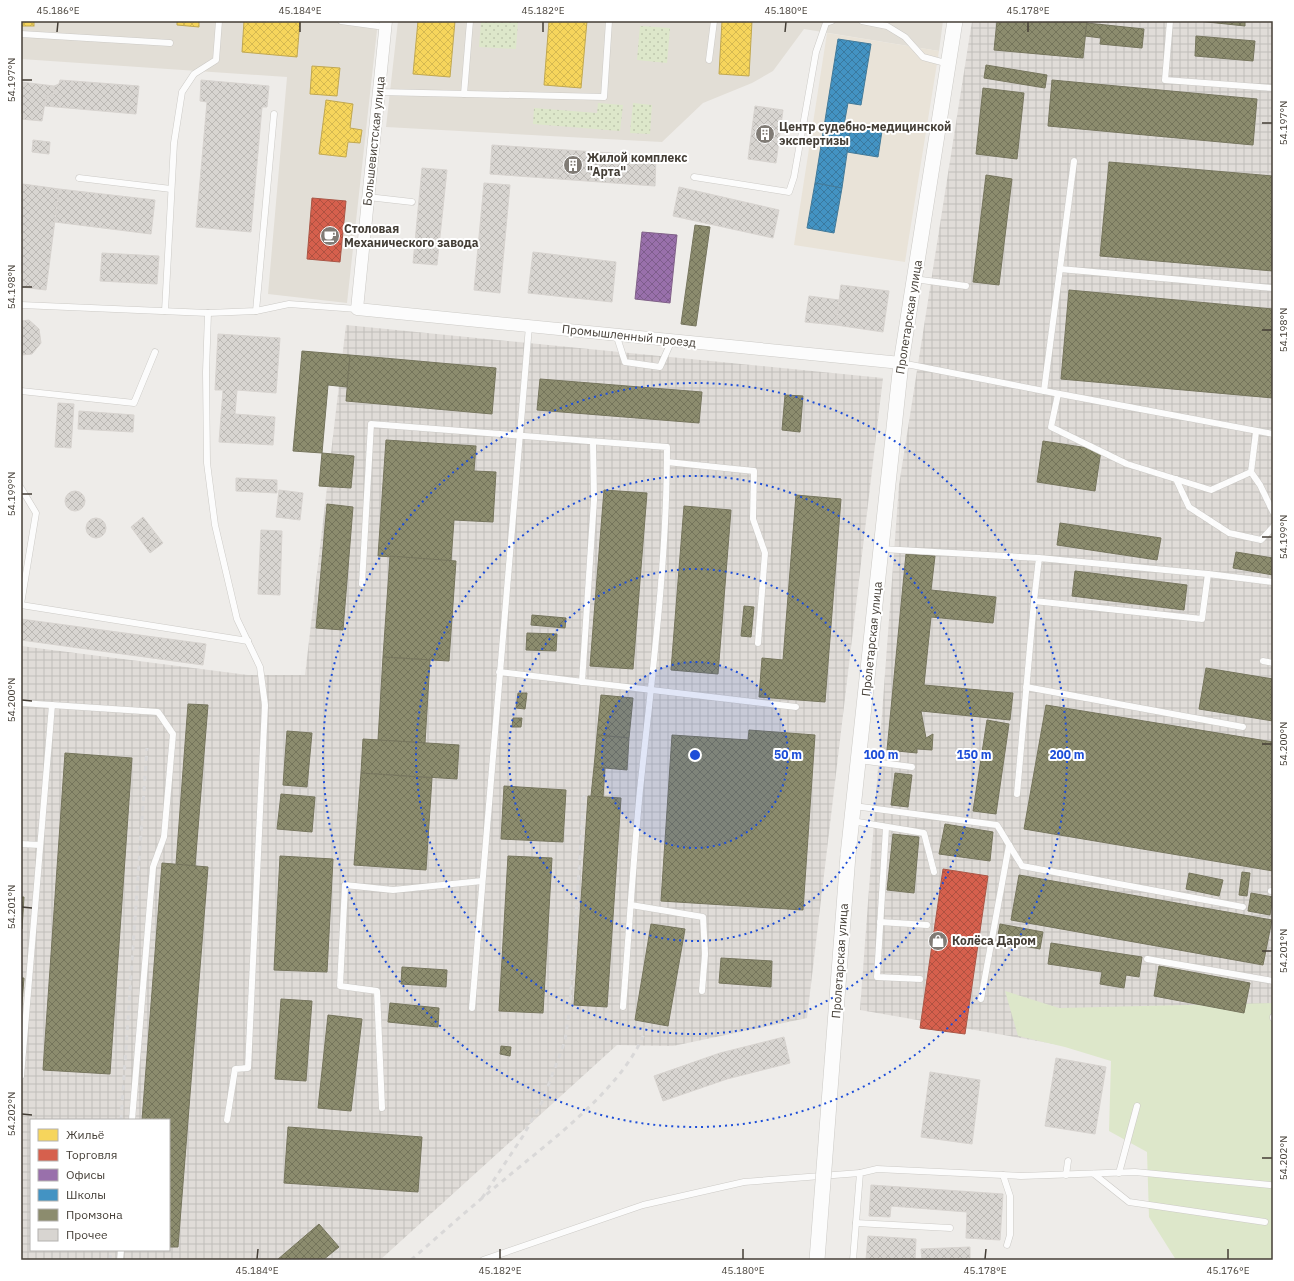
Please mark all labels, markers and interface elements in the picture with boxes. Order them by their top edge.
text: 45.186°E [36,4,80,17]
text: 45.184°E [278,4,322,17]
text: 45.182°E [521,4,565,17]
text: 45.180°E [764,4,808,17]
text: 45.178°E [1006,4,1050,17]
text: 54.197°N [5,58,18,102]
street label: Большевистская улица [359,75,388,206]
text: 54.197°N [1277,101,1290,145]
place label: Центр судебно-медицинской экспертизы [779,119,951,148]
building icon: Центр судебно-медицинской экспертизы [754,123,776,145]
place label: Жилой комплекс "Арта" [587,150,688,179]
building icon: Жилой комплекс "Арта" [562,154,584,176]
place label: Столовая Механического завода [344,221,479,250]
cafe icon: Столовая Механического завода [319,225,341,247]
street label: Пролетарская улица [892,258,925,375]
text: 54.198°N [5,265,18,309]
text: 54.198°N [1277,308,1290,352]
street label: Промышленный проезд [561,321,697,350]
text: 54.199°N [5,472,18,516]
text: 54.199°N [1277,515,1290,559]
street label: Пролетарская улица [858,580,885,697]
text: 54.200°N [5,678,18,722]
text: 54.200°N [1277,722,1290,766]
text: 50 m [774,747,802,762]
text: 100 m [863,747,899,762]
text: 150 m [956,747,992,762]
text: 200 m [1049,747,1085,762]
centre of rings [688,748,702,762]
text: 54.201°N [5,885,18,929]
street label: Пролетарская улица [828,902,851,1019]
text: 54.201°N [1277,929,1290,973]
shop icon: Колёса Даром [927,930,949,952]
place label: Колёса Даром [952,933,1036,948]
text: 54.202°N [5,1092,18,1136]
legend [30,1119,170,1251]
text: Жильё [66,1127,105,1142]
text: 54.202°N [1277,1136,1290,1180]
text: Торговля [66,1147,117,1162]
text: Офисы [66,1167,105,1182]
text: Школы [66,1187,106,1202]
text: Промзона [66,1207,123,1222]
text: Прочее [66,1227,108,1242]
text: 45.184°E [235,1264,279,1277]
text: 45.182°E [478,1264,522,1277]
text: 45.180°E [721,1264,765,1277]
text: 45.178°E [963,1264,1007,1277]
text: 45.176°E [1206,1264,1250,1277]

